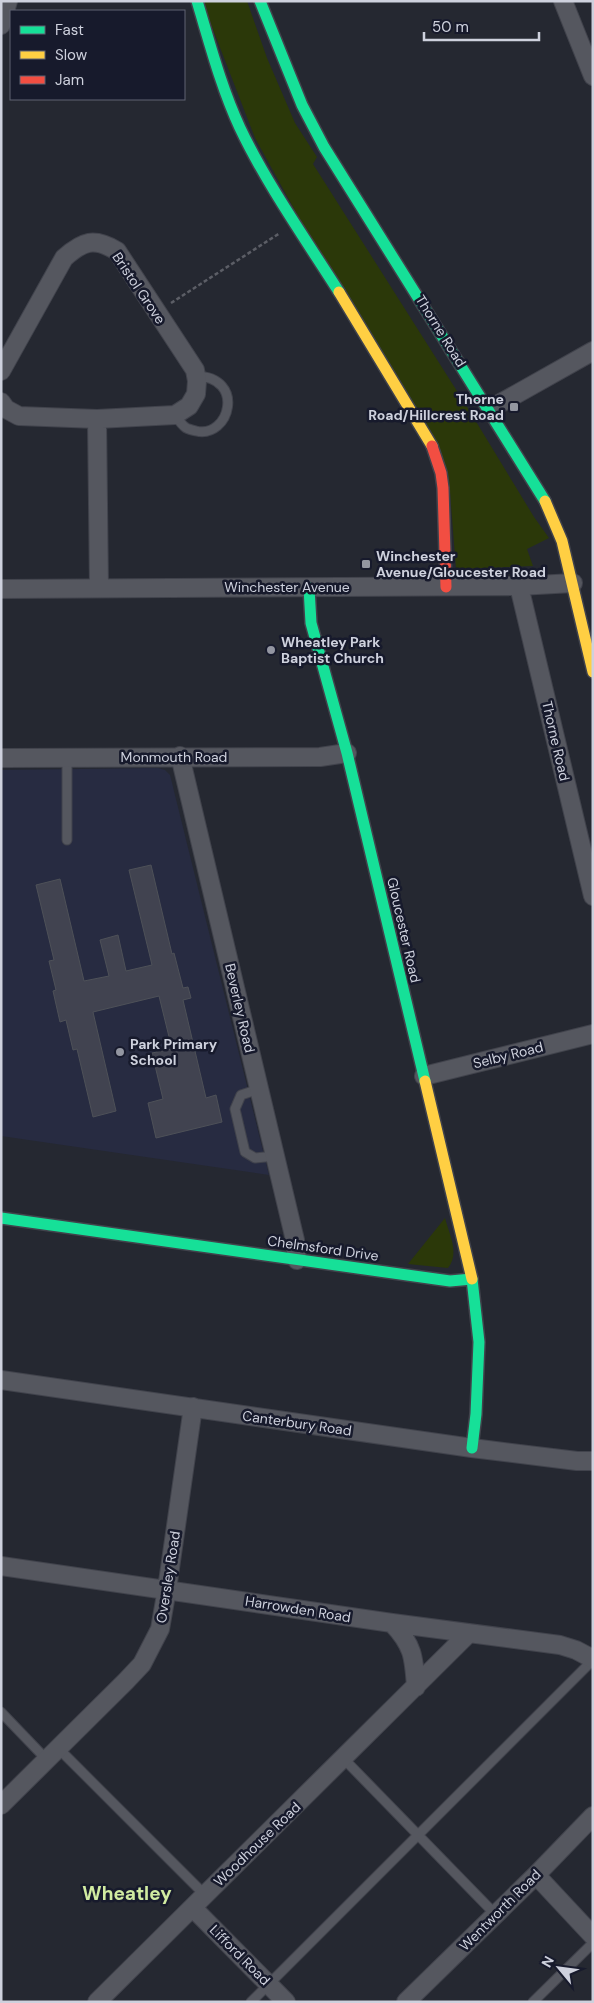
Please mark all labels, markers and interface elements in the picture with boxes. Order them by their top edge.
legend [10,10,185,100]
scale bar [424,10,539,42]
text: 50 m [432,17,469,37]
text: Fast [55,20,84,40]
text: Slow [55,45,88,65]
text: Jam [55,70,84,90]
street label: Bristol Grove [108,249,170,327]
street label: Thorne Road [412,292,470,370]
place label: Thorne Road/Hillcrest Road [368,390,504,424]
marker: Thorne Road/Hillcrest Road [508,401,520,413]
place label: Winchester Avenue/Gloucester Road [376,547,546,581]
marker: Winchester Avenue/Gloucester Road [360,558,372,570]
street label: Winchester Avenue [224,578,350,596]
place label: Wheatley Park Baptist Church [281,633,384,667]
marker: Wheatley Park Baptist Church [265,644,277,656]
street label: Thorne Road [538,699,574,783]
street label: Monmouth Road [121,748,227,766]
street label: Gloucester Road [383,876,425,984]
street label: Beverley Road [221,962,259,1054]
place label: Park Primary School [130,1035,218,1069]
street label: Selby Road [471,1038,545,1072]
marker: Park Primary School [114,1046,126,1058]
street label: Chelmsford Drive [266,1231,380,1265]
street label: Canterbury Road [241,1406,353,1440]
street label: Oversley Road [152,1530,184,1624]
street label: Harrowden Road [244,1592,352,1626]
street label: Woodhouse Road [210,1798,304,1890]
street label: Wentworth Road [455,1865,545,1955]
district label: Wheatley [82,1881,172,1906]
street label: Lifford Road [206,1921,274,1989]
north arrow [534,1943,584,1993]
text: N [537,1953,558,1971]

